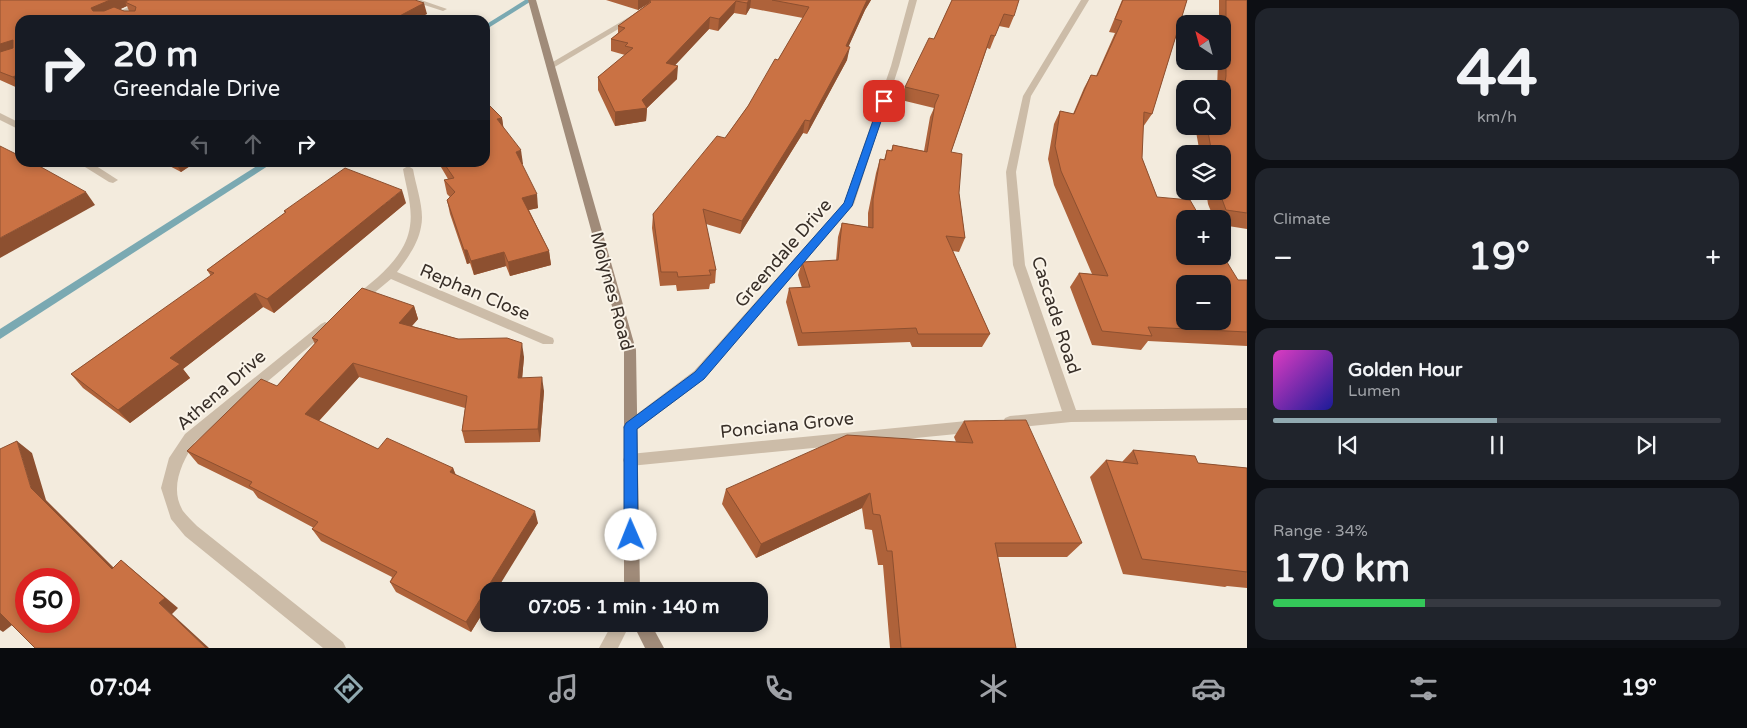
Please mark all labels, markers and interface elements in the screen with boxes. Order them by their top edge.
north arrow [1176,15,1231,70]
map controls [1176,15,1231,330]
text: 20 m [113,34,198,76]
icon: right [30,35,95,100]
text: 44 [1456,35,1538,114]
text: Greendale Drive [113,76,280,102]
pin [863,80,905,122]
button: search [1176,80,1231,135]
icon: arrive [870,87,898,115]
text: km/h [1477,107,1517,127]
icon: left [186,130,214,158]
icon: ahead [239,130,267,158]
icon: right [292,130,320,158]
button: layers [1176,145,1231,200]
street label: Greendale Drive [730,194,836,312]
text: Climate [1273,209,1331,229]
button: + [1176,210,1231,265]
street label: Molynes Road [586,229,638,353]
text: 19° [1468,234,1530,280]
text: − [1273,241,1293,275]
text: + [1705,241,1721,275]
street label: Cascade Road [1027,253,1085,377]
street label: Rephan Close [416,259,534,325]
button: − [1176,275,1231,330]
street label: Athena Drive [172,345,270,435]
text: Golden Hour [1348,359,1462,381]
text: Lumen [1348,381,1400,401]
street label: Ponciana Grove [719,407,855,443]
icon: previous [1334,431,1362,459]
icon: pause [1483,431,1511,459]
icon: next [1632,431,1660,459]
position arrow [604,508,656,560]
text: Range · 34% [1273,521,1368,541]
text: 170 km [1273,546,1410,592]
speed limit sign: 50 [15,568,80,633]
text: 07:05 · 1 min · 140 m [528,596,720,618]
icon: directions [331,671,366,706]
icon: music [546,671,581,706]
icon: phone [761,671,796,706]
icon: climate [976,671,1011,706]
icon: car [1191,671,1226,706]
icon: filters [1406,671,1441,706]
text: 07:04 [90,675,151,701]
text: 19° [1621,675,1657,701]

